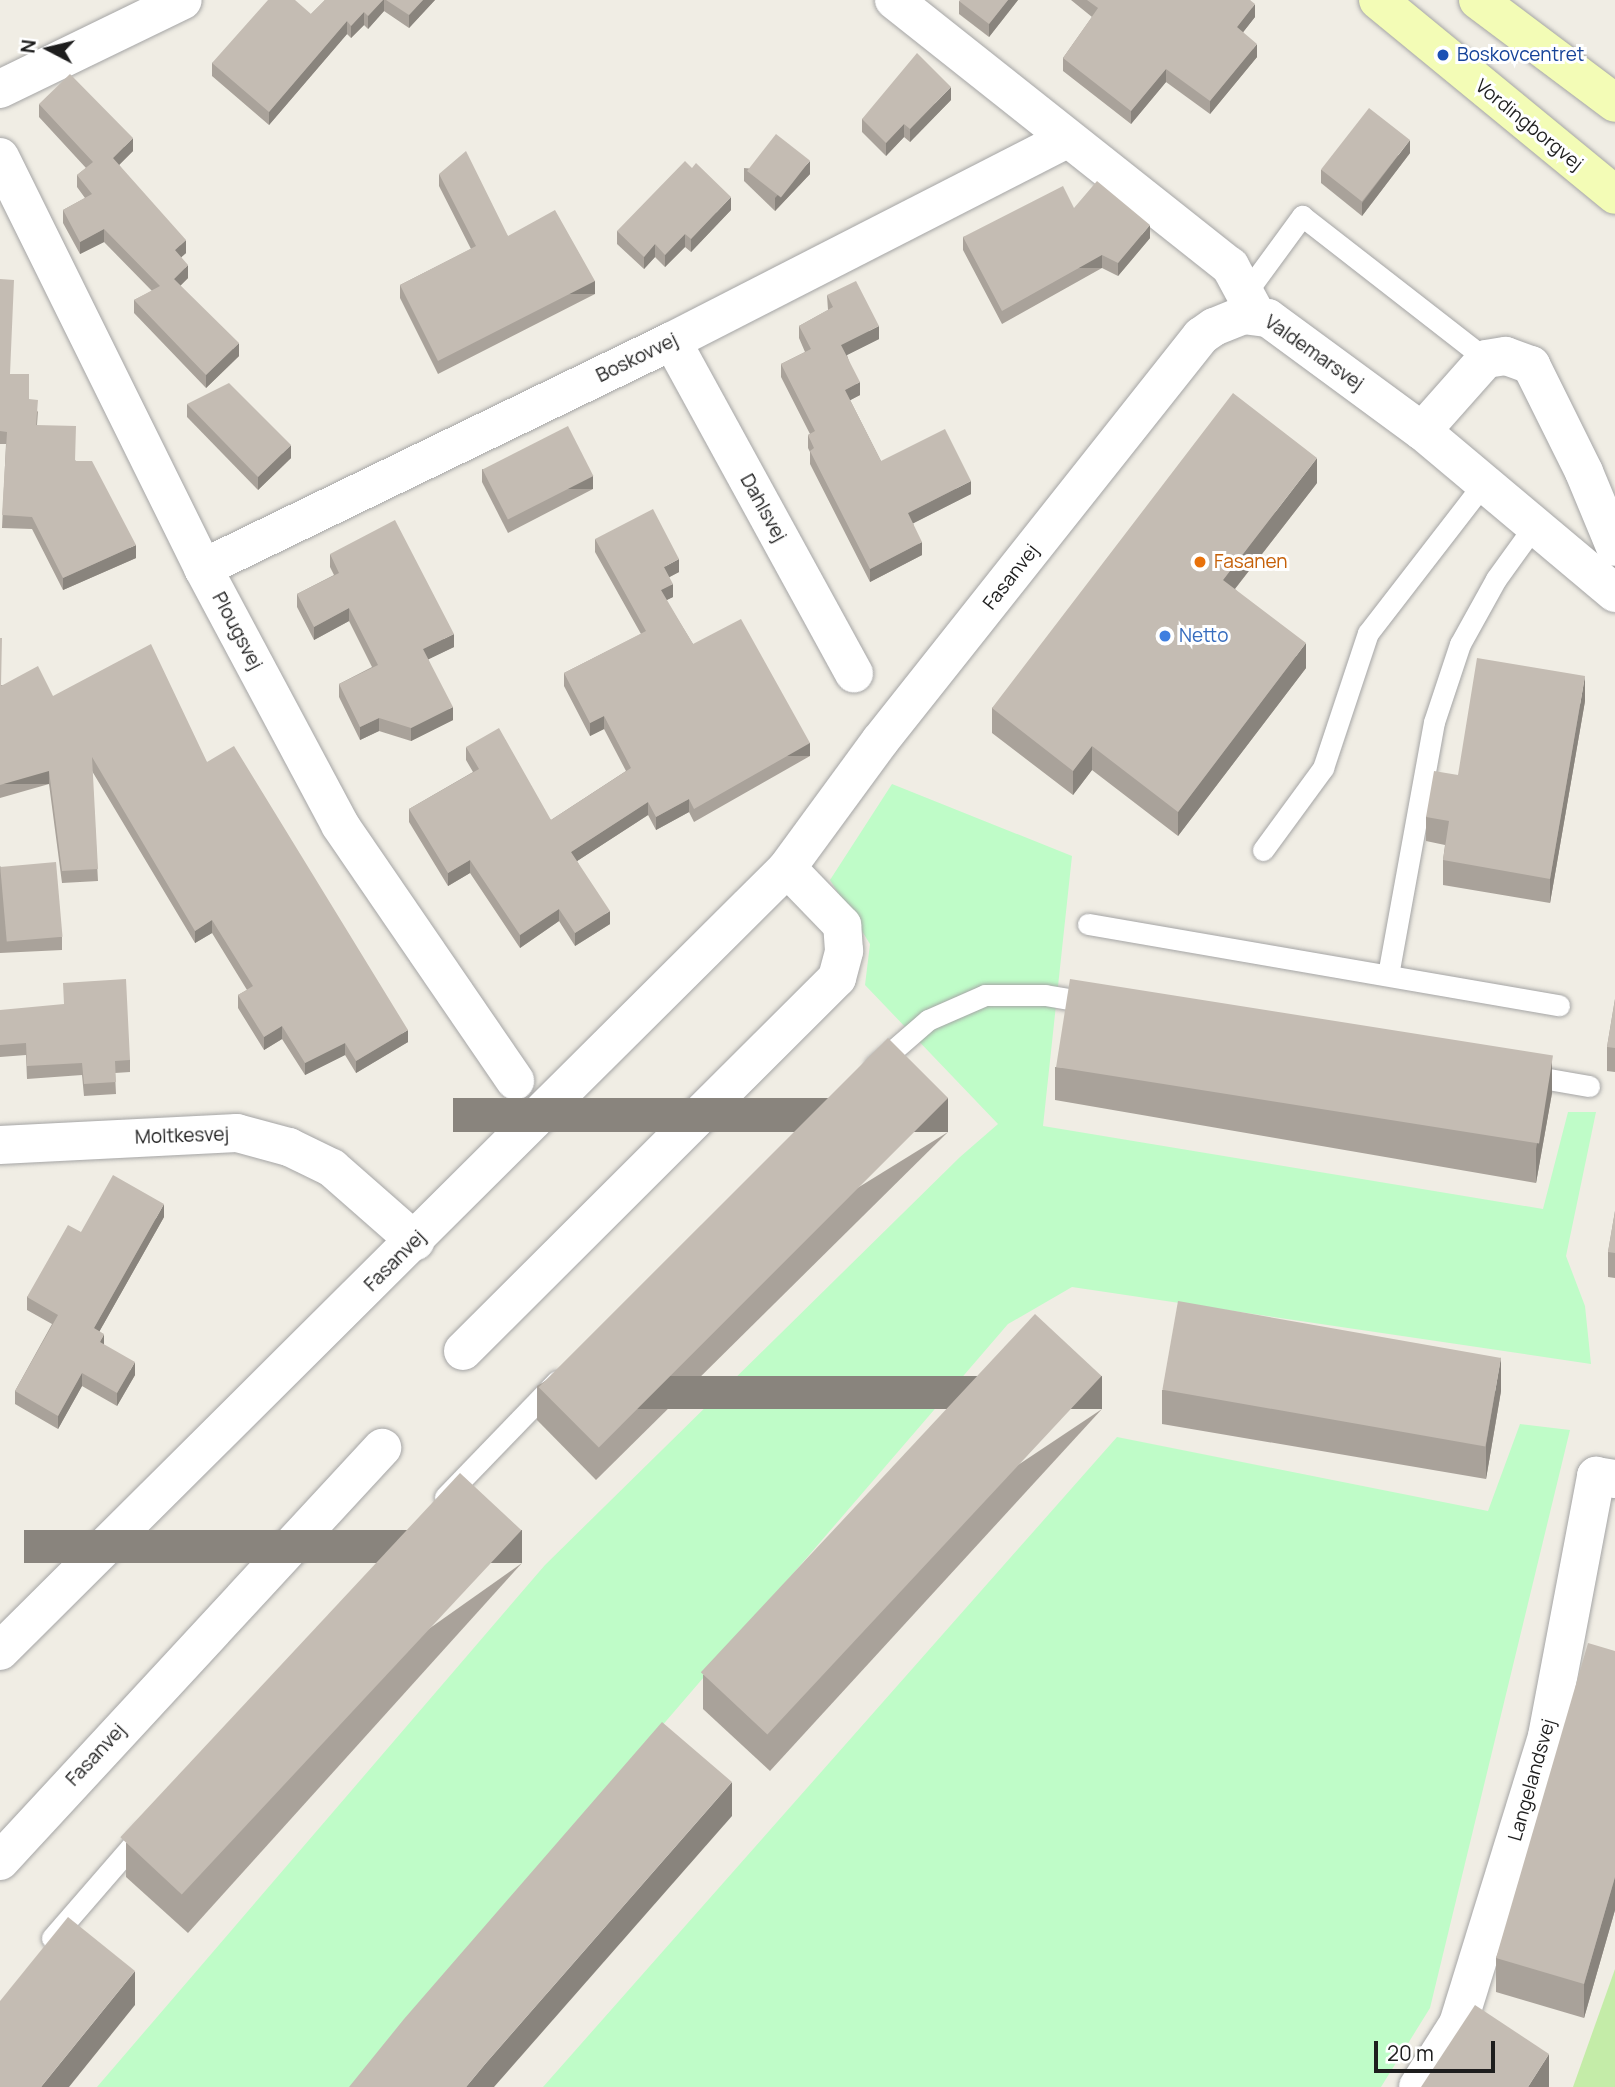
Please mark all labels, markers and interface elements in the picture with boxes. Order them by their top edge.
north arrow [14,14,84,84]
text: N [14,38,42,55]
place label: Boskovcentret [1457,44,1584,66]
marker: Boskovcentret [1435,47,1451,63]
street label: Vordingborgvej [1471,75,1587,175]
street label: Valdemarsvej [1260,311,1368,395]
street label: Boskovvej [593,329,681,387]
street label: Dahlsvej [735,470,791,546]
street label: Fasanvej [978,540,1044,614]
place label: Fasanen [1214,551,1288,573]
marker: Fasanen [1192,554,1208,570]
street label: Plougsvej [207,588,267,674]
place label: Netto [1179,625,1228,647]
marker: Netto [1157,628,1173,644]
street label: Moltkesvej [134,1123,230,1149]
street label: Fasanvej [360,1226,430,1296]
street label: Langelandsvej [1504,1716,1560,1844]
street label: Fasanvej [62,1719,130,1791]
scale bar [1377,2028,1498,2072]
text: 20 m [1387,2039,1434,2067]

